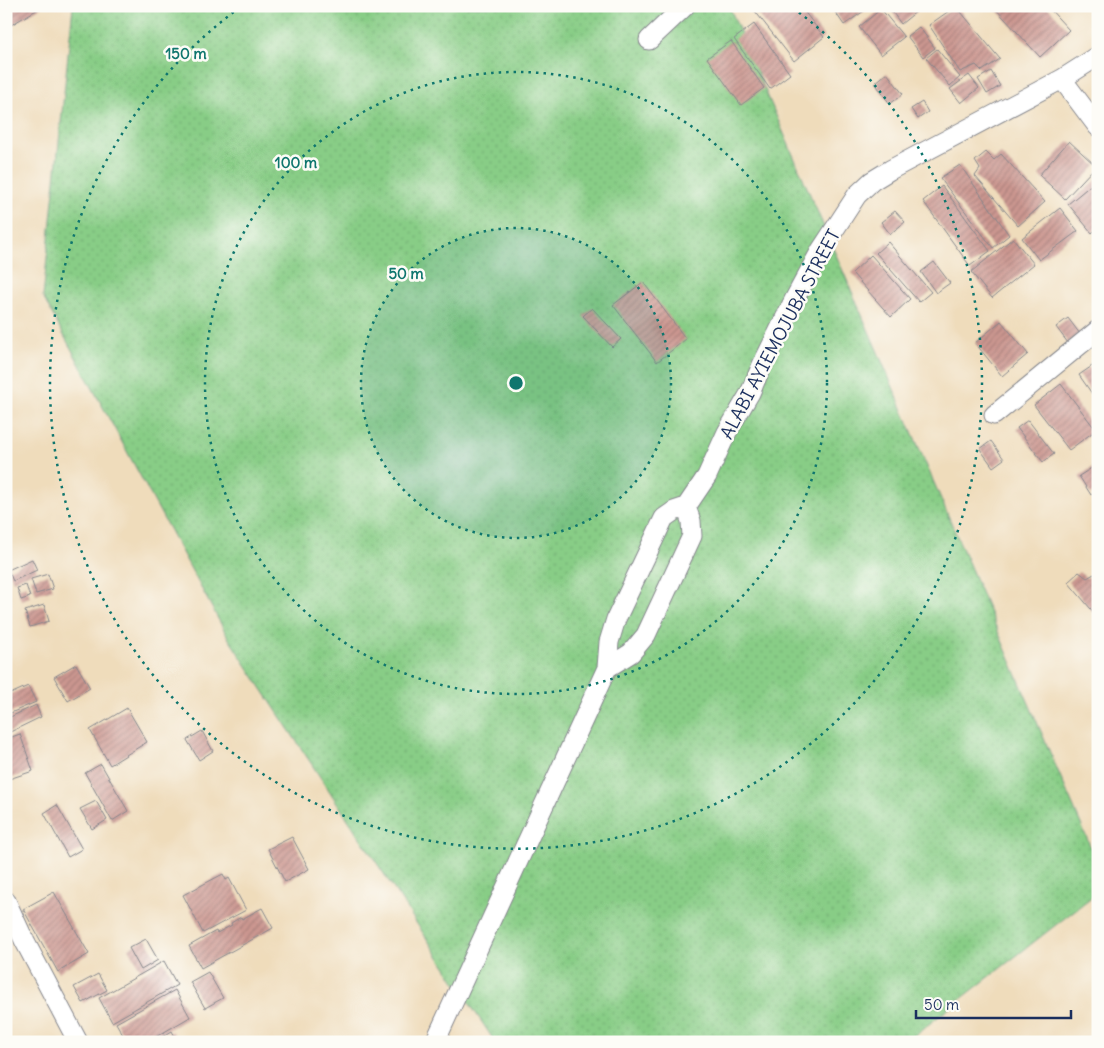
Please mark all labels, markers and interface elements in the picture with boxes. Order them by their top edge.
text: 150 m [165,44,207,63]
text: 100 m [275,153,317,172]
street label: ALABI AYIEMOJUBA STREET [715,225,845,443]
text: 50 m [388,264,424,283]
centre of rings [507,374,525,392]
scale bar [916,988,1072,1020]
text: 50 m [924,995,959,1014]

